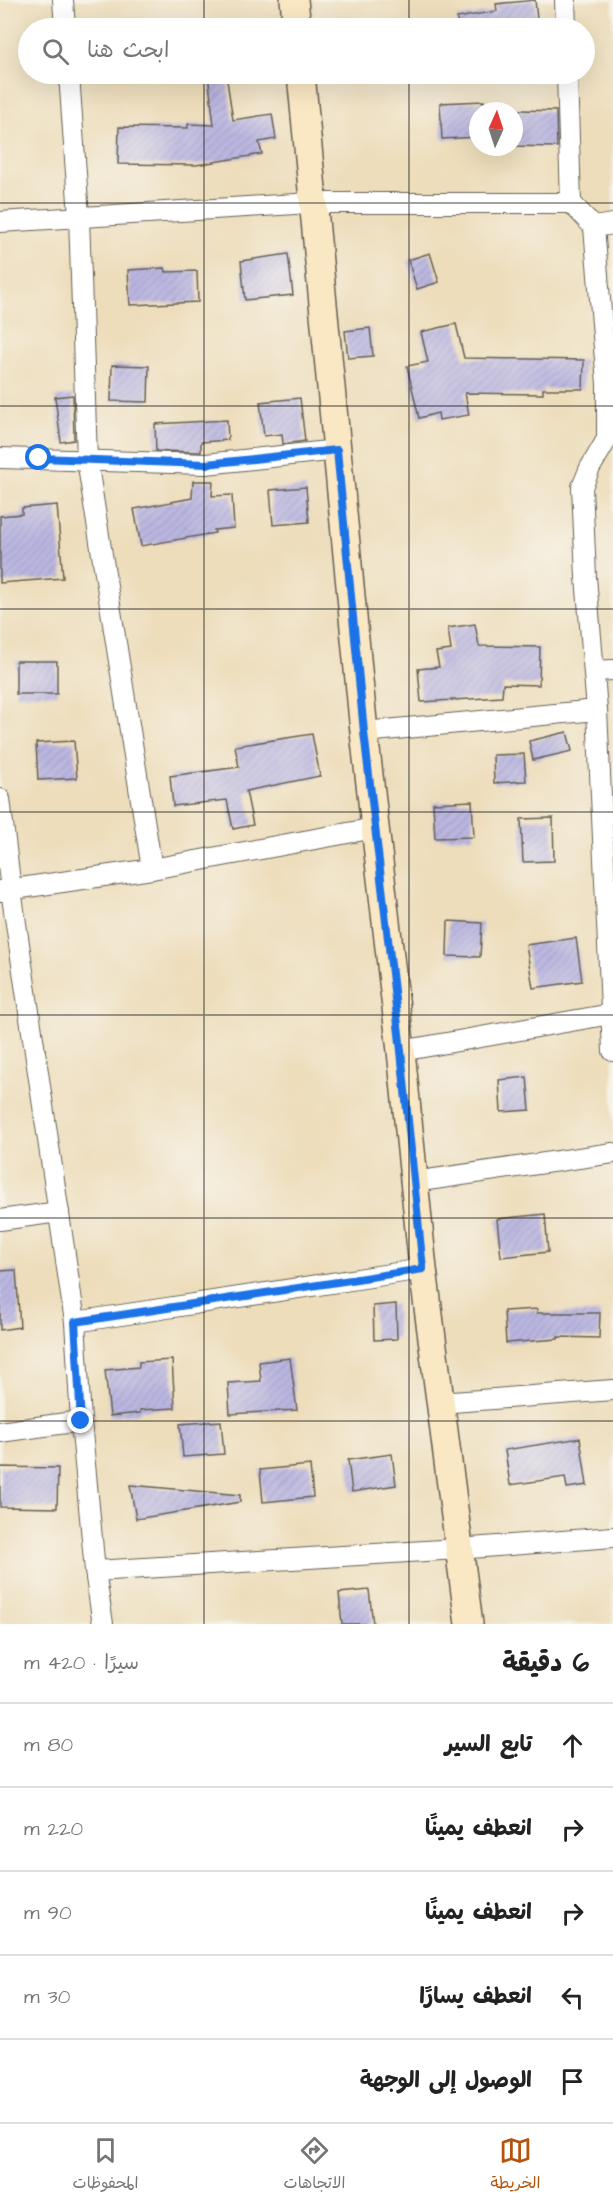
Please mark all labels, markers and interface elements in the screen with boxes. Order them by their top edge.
search box [18,18,595,84]
icon: search [39,35,72,68]
text: ابحث هنا [87,35,169,66]
north arrow [469,102,523,156]
route start [25,444,51,470]
route end [67,1407,93,1433]
text: 6 دقيقة [502,1645,589,1681]
text: سيرًا · 420 m [24,1649,139,1677]
text: تابع السير [445,1729,532,1760]
icon: ahead [556,1729,589,1762]
text: 80 m [24,1731,73,1759]
text: انعطف يمينًا [425,1813,532,1844]
icon: right [556,1813,589,1846]
text: 220 m [24,1815,83,1843]
text: انعطف يمينًا [425,1897,532,1928]
icon: right [556,1897,589,1930]
text: 90 m [24,1899,72,1927]
text: انعطف يسارًا [419,1981,532,2012]
icon: left [556,1981,589,2014]
text: 30 m [24,1983,70,2011]
text: الوصول إلى الوجهة [360,2065,532,2096]
icon: arrive [556,2065,589,2098]
tab: المحفوظات [73,2134,138,2197]
tab: الاتجاهات [284,2134,345,2197]
tab: الخريطة [491,2134,540,2197]

